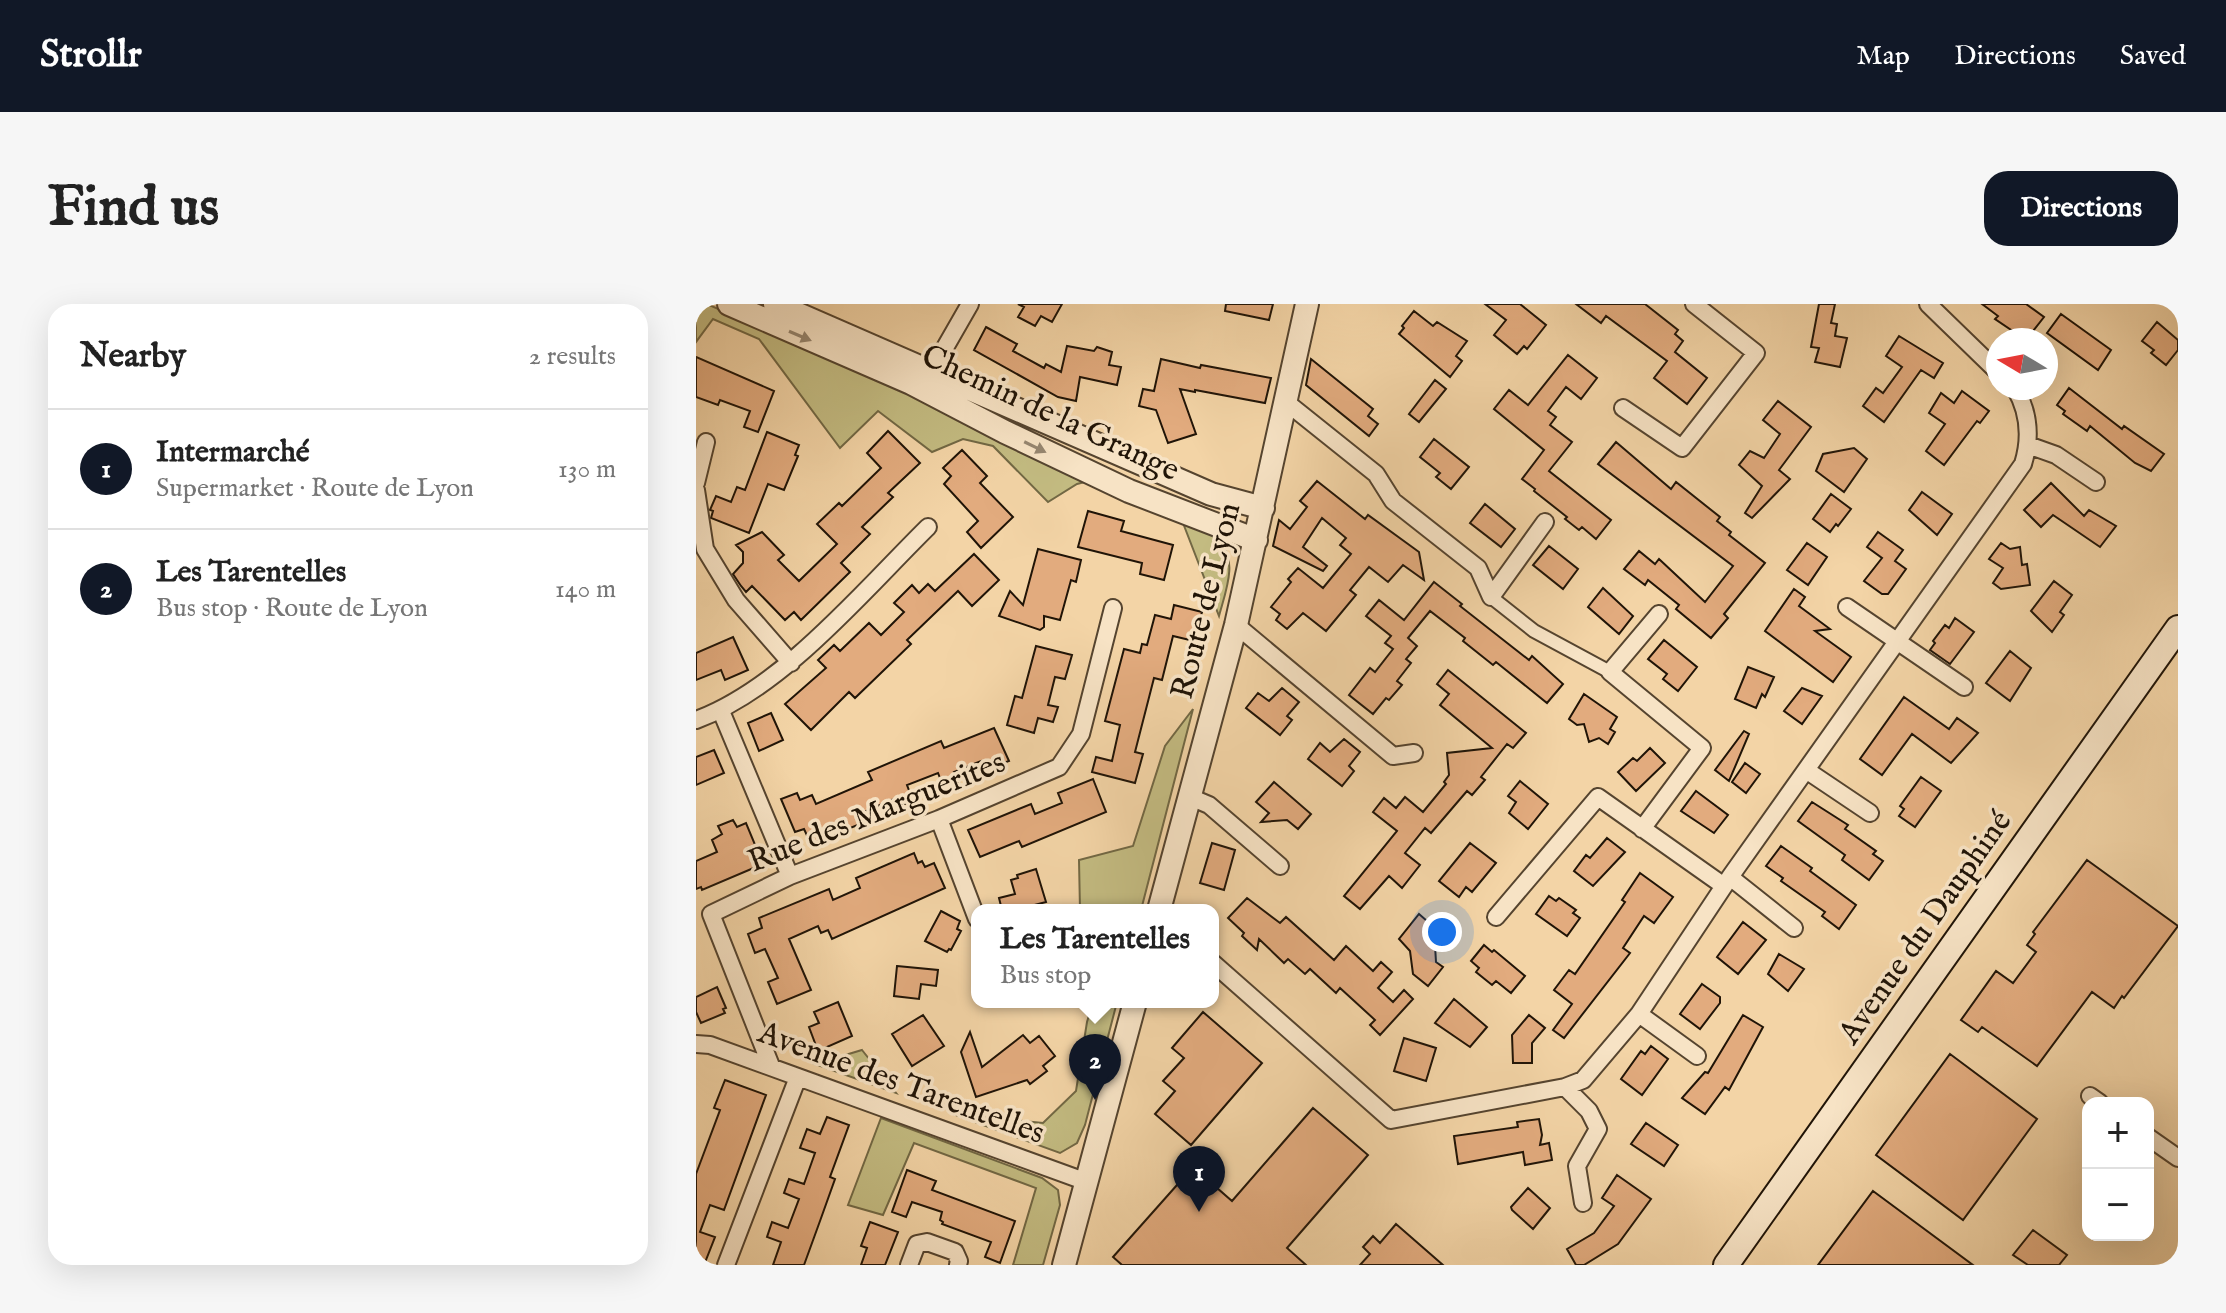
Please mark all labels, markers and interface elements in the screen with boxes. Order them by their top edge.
text: Strollr [40,32,142,80]
text: Map [1856,39,1910,74]
text: Directions [1954,39,2076,74]
text: Saved [2120,39,2186,74]
button: Directions [1984,171,2178,246]
text: Find us [48,173,219,244]
north arrow [1986,328,2058,400]
one-way arrow [788,329,812,342]
text: Nearby [80,335,186,378]
street label: Chemin de la Grange [914,336,1186,492]
text: 2 results [529,340,616,373]
text: Intermarché [156,434,310,472]
one-way arrow [1023,440,1047,454]
text: 1 [101,453,111,486]
text: 130 m [558,453,616,486]
text: Supermarket · Route de Lyon [156,472,474,505]
street label: Route de Lyon [1163,499,1251,703]
text: Les Tarentelles [156,554,346,592]
text: 2 [100,573,112,606]
text: 140 m [555,573,616,606]
text: Bus stop · Route de Lyon [156,592,428,625]
street label: Rue des Marguerites [742,743,1012,883]
street label: Avenue du Dauphiné [1829,803,2022,1054]
popup [971,904,1219,1008]
your location [1422,912,1462,952]
text: Les Tarentelles [1000,921,1190,959]
text: Bus stop [1000,959,1091,992]
street label: Avenue des Tarentelles [751,1013,1050,1155]
pin: 2 [1069,1034,1121,1100]
map controls [2082,1097,2154,1241]
button: + [2082,1097,2154,1169]
pin: 1 [1173,1146,1225,1212]
button: − [2082,1169,2154,1241]

